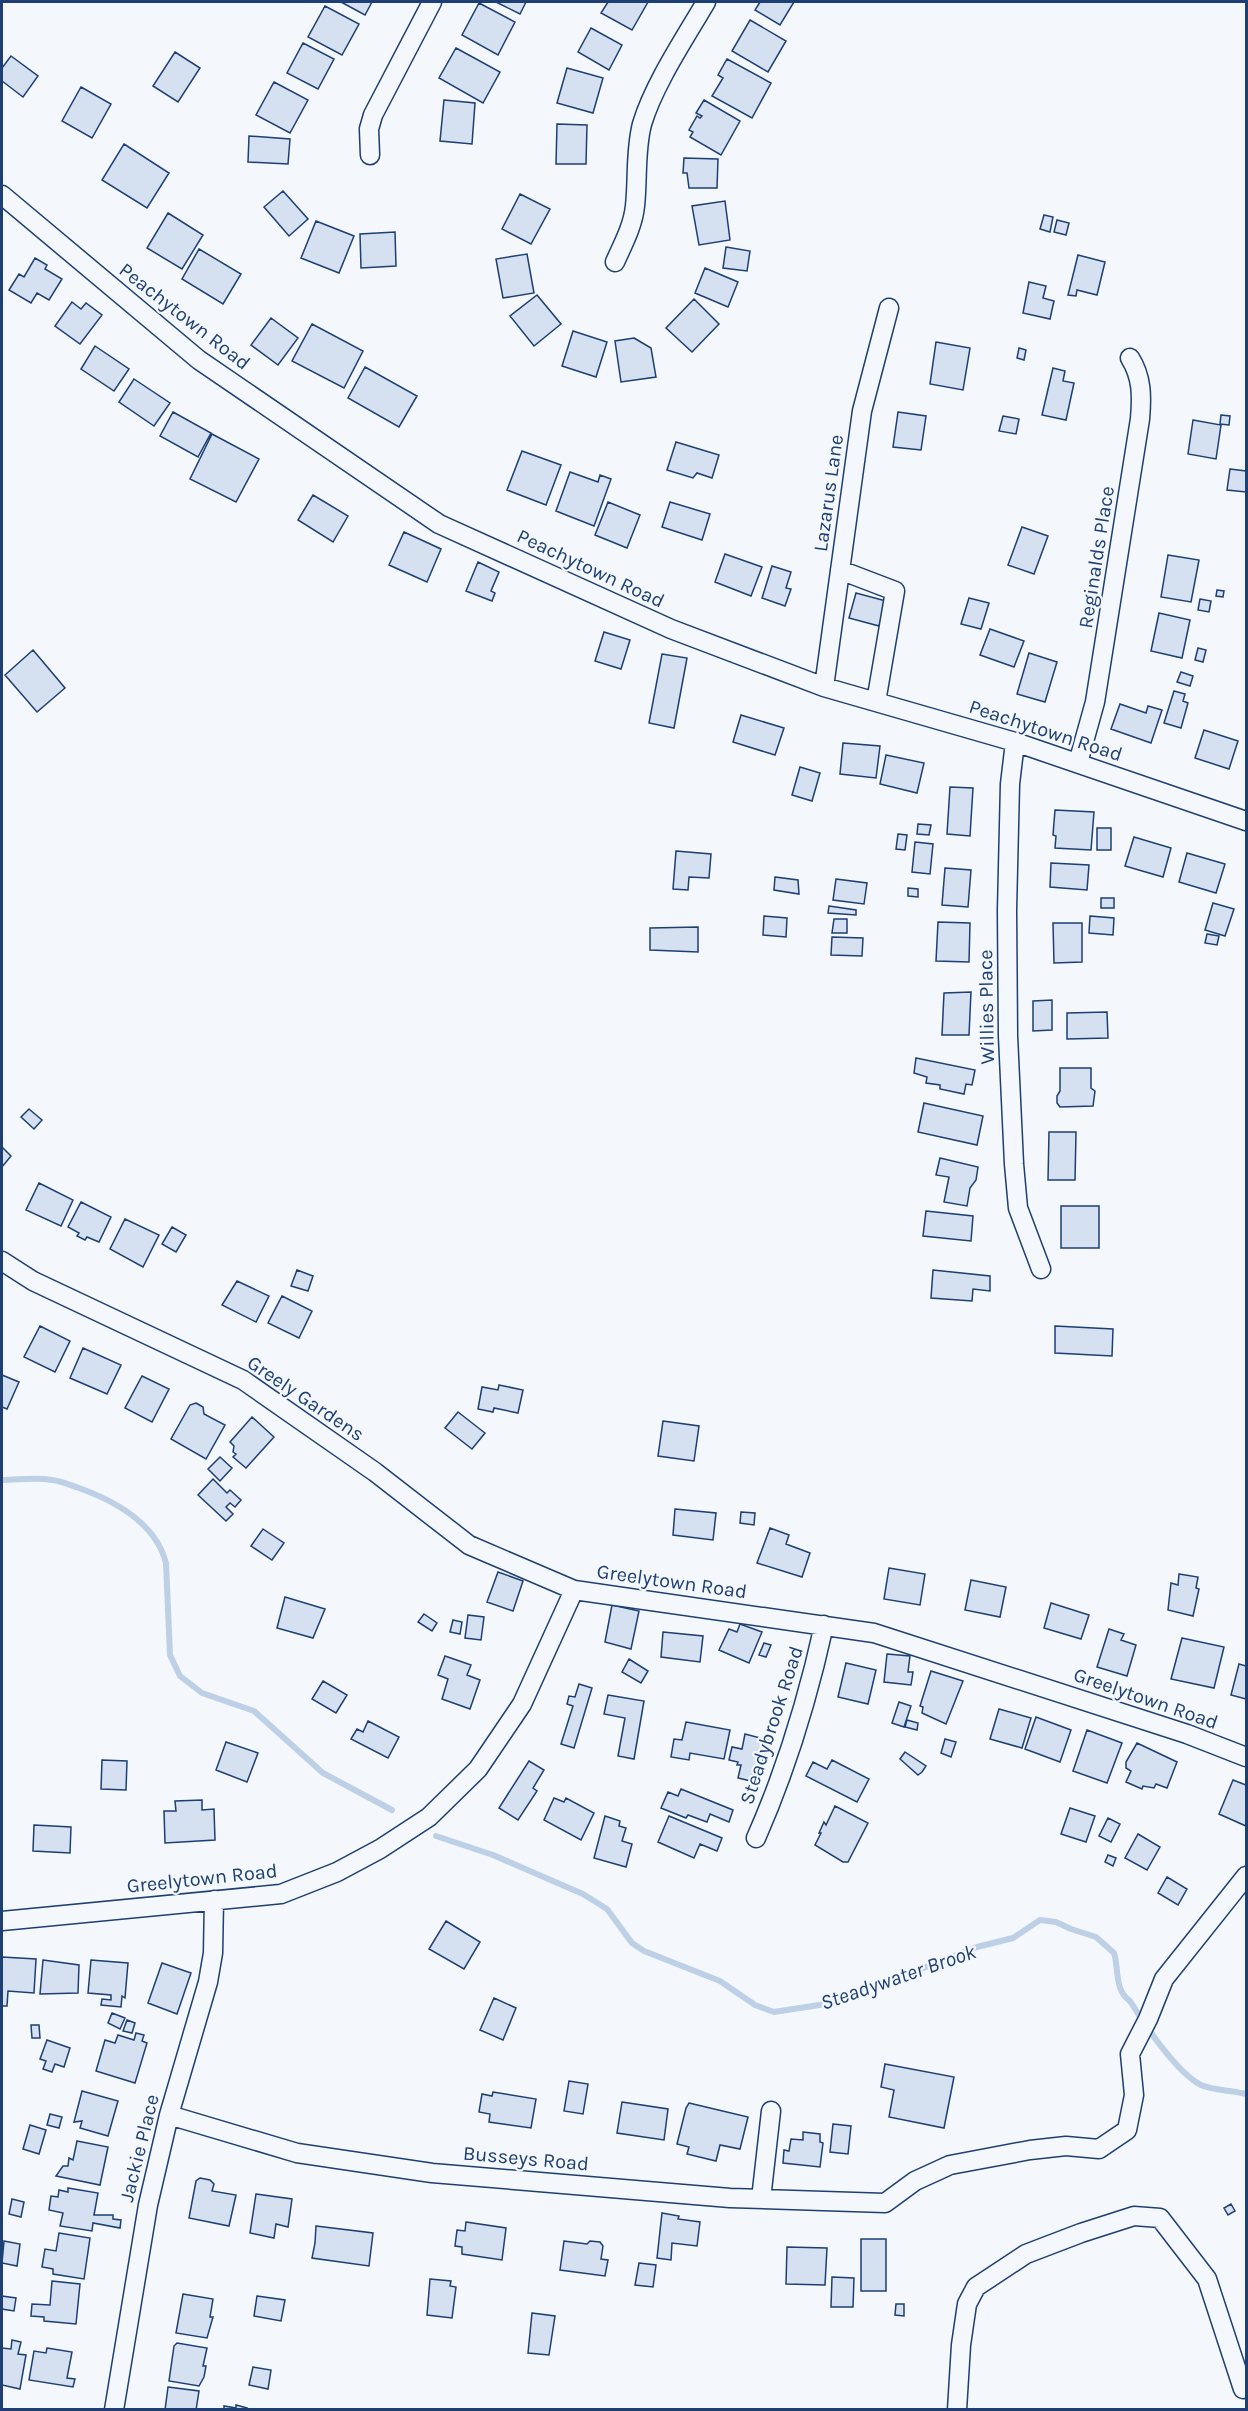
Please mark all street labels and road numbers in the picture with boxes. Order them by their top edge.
street label: Peachytown Road [115,258,255,375]
street label: Lazarus Lane [809,433,848,553]
street label: Reginalds Place [1074,484,1119,630]
street label: Peachytown Road [513,524,668,613]
street label: Peachytown Road [966,695,1125,766]
street label: Willies Place [974,949,999,1065]
street label: Greely Gardens [243,1351,369,1446]
street label: Greelytown Road [595,1560,748,1603]
street label: Steadybrook Road [735,1643,808,1807]
street label: Greelytown Road [1071,1663,1221,1734]
street label: Greelytown Road [126,1859,279,1898]
street label: Jackie Place [115,2092,164,2204]
street label: Busseys Road [462,2142,590,2175]

